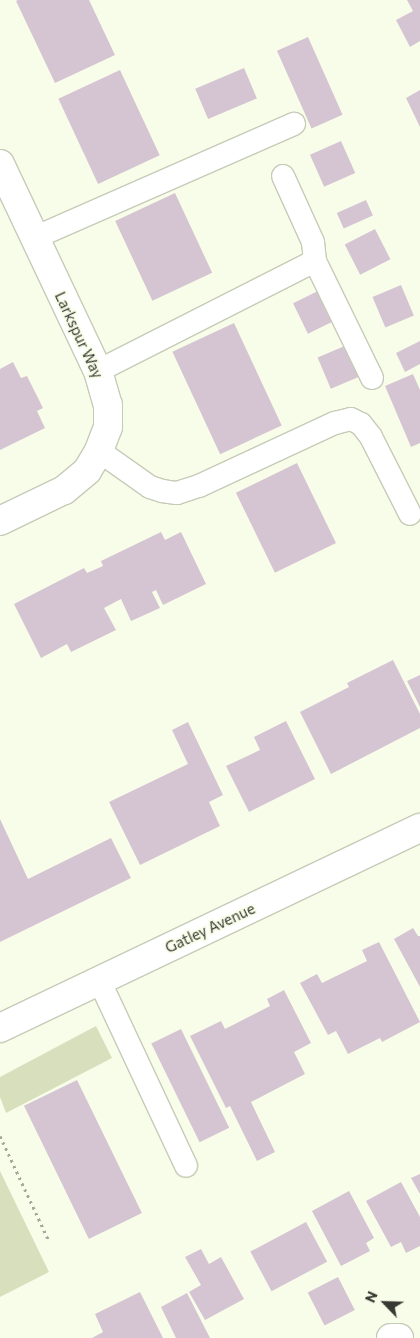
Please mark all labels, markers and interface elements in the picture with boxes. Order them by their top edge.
street label: Larkspur Way [51,289,107,381]
street label: Gatley Avenue [162,899,258,957]
north arrow [360,1278,410,1328]
text: N [361,1288,381,1305]

